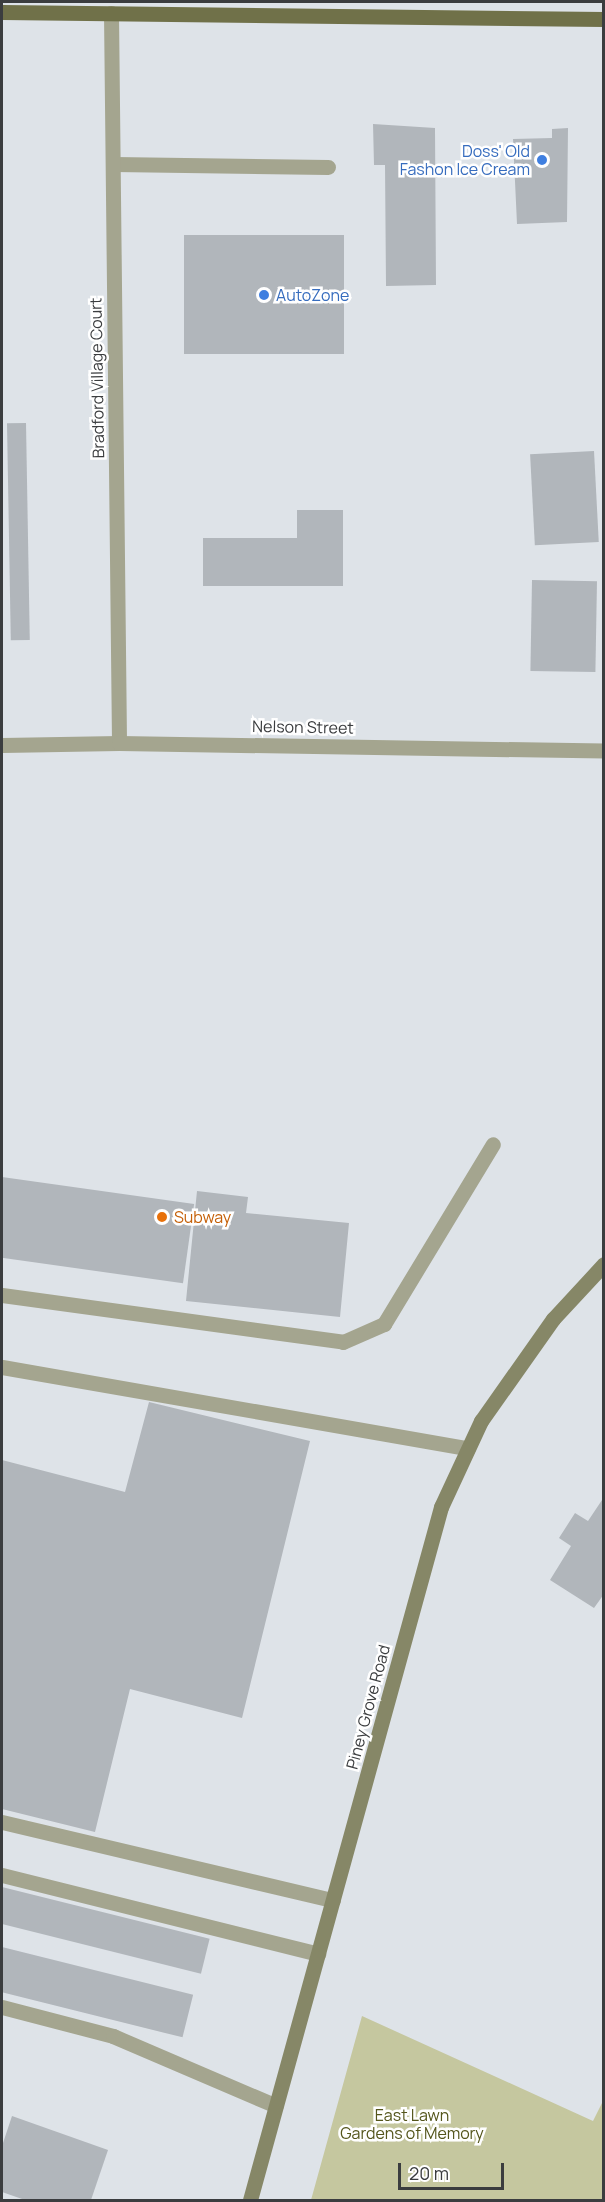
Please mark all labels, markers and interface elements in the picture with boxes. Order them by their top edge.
place label: Doss' Old Fashon Ice Cream [400,141,530,179]
marker: Doss' Old Fashon Ice Cream [535,153,549,167]
place label: AutoZone [276,285,349,305]
marker: AutoZone [257,288,271,302]
street label: Bradford Village Court [86,297,108,459]
street label: Nelson Street [252,717,354,737]
place label: Subway [174,1207,231,1227]
marker: Subway [155,1210,169,1224]
street label: Piney Grove Road [342,1643,394,1771]
park label: East Lawn Gardens of Memory [340,2105,484,2143]
scale bar [401,2151,508,2189]
text: 20 m [409,2161,449,2185]

